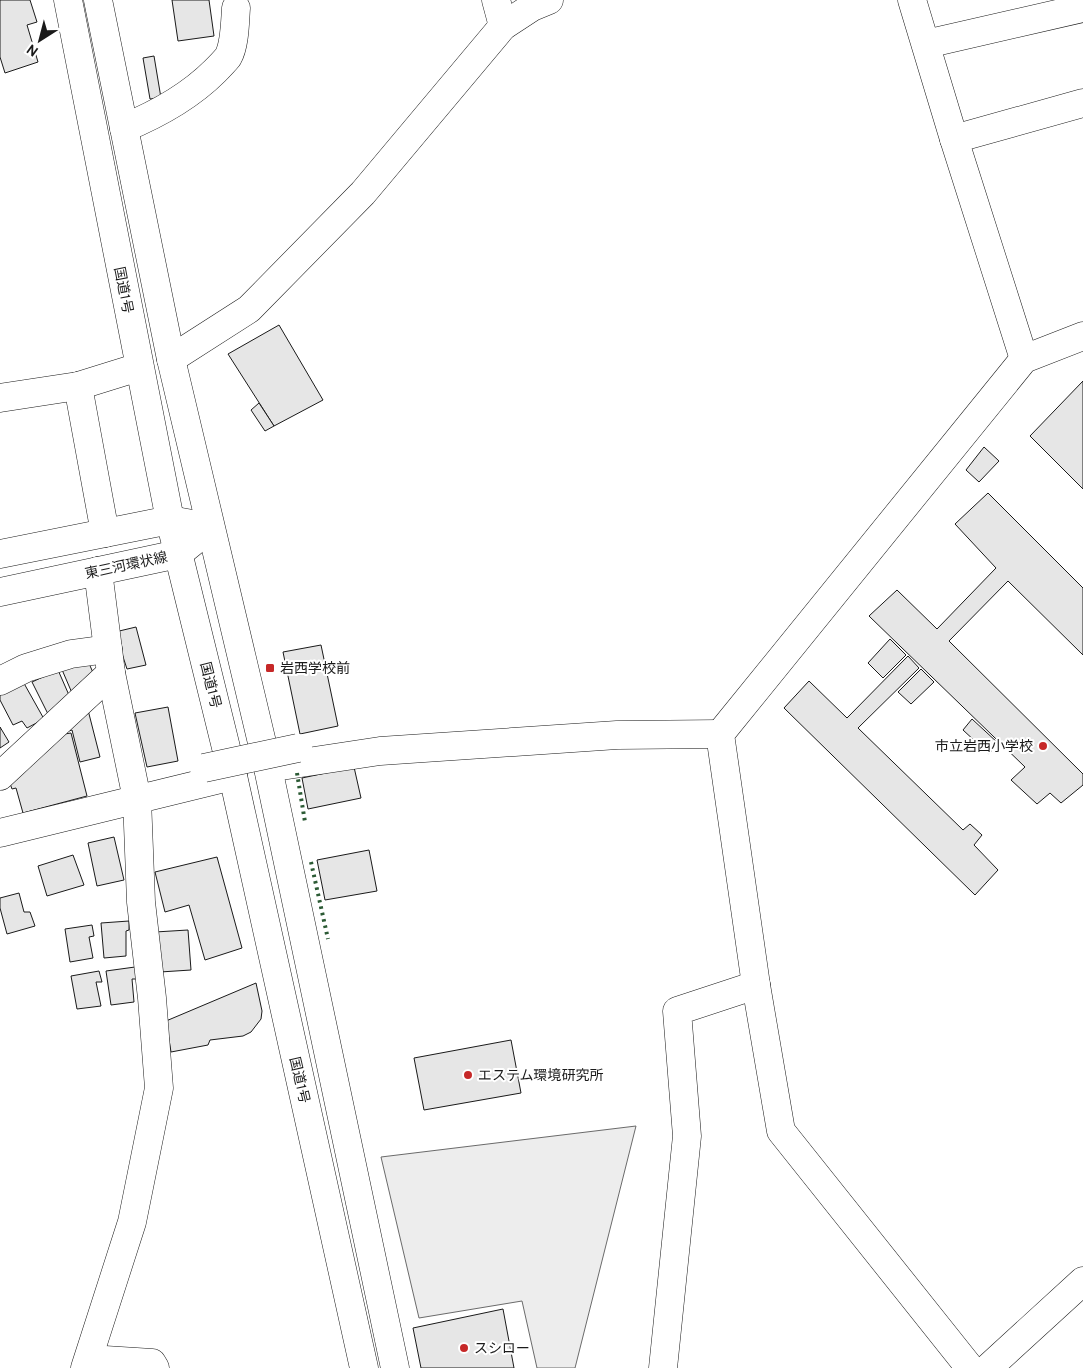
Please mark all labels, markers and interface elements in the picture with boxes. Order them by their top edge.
north arrow [15,15,65,65]
text: N [24,39,42,59]
street label: 国道1号 [110,265,135,315]
street label: 東三河環状線 [83,548,169,584]
street label: 国道1号 [196,660,224,710]
place label: 岩西学校前 [280,660,350,678]
marker: 岩西学校前 [264,662,276,674]
place label: 市立岩西小学校 [935,739,1033,756]
marker: 市立岩西小学校 [1037,740,1049,752]
street label: 国道1号 [285,1055,312,1105]
place label: エステム環境研究所 [478,1068,604,1085]
marker: エステム環境研究所 [462,1069,474,1081]
place label: スシロー [474,1341,530,1358]
marker: スシロー [458,1342,470,1354]

